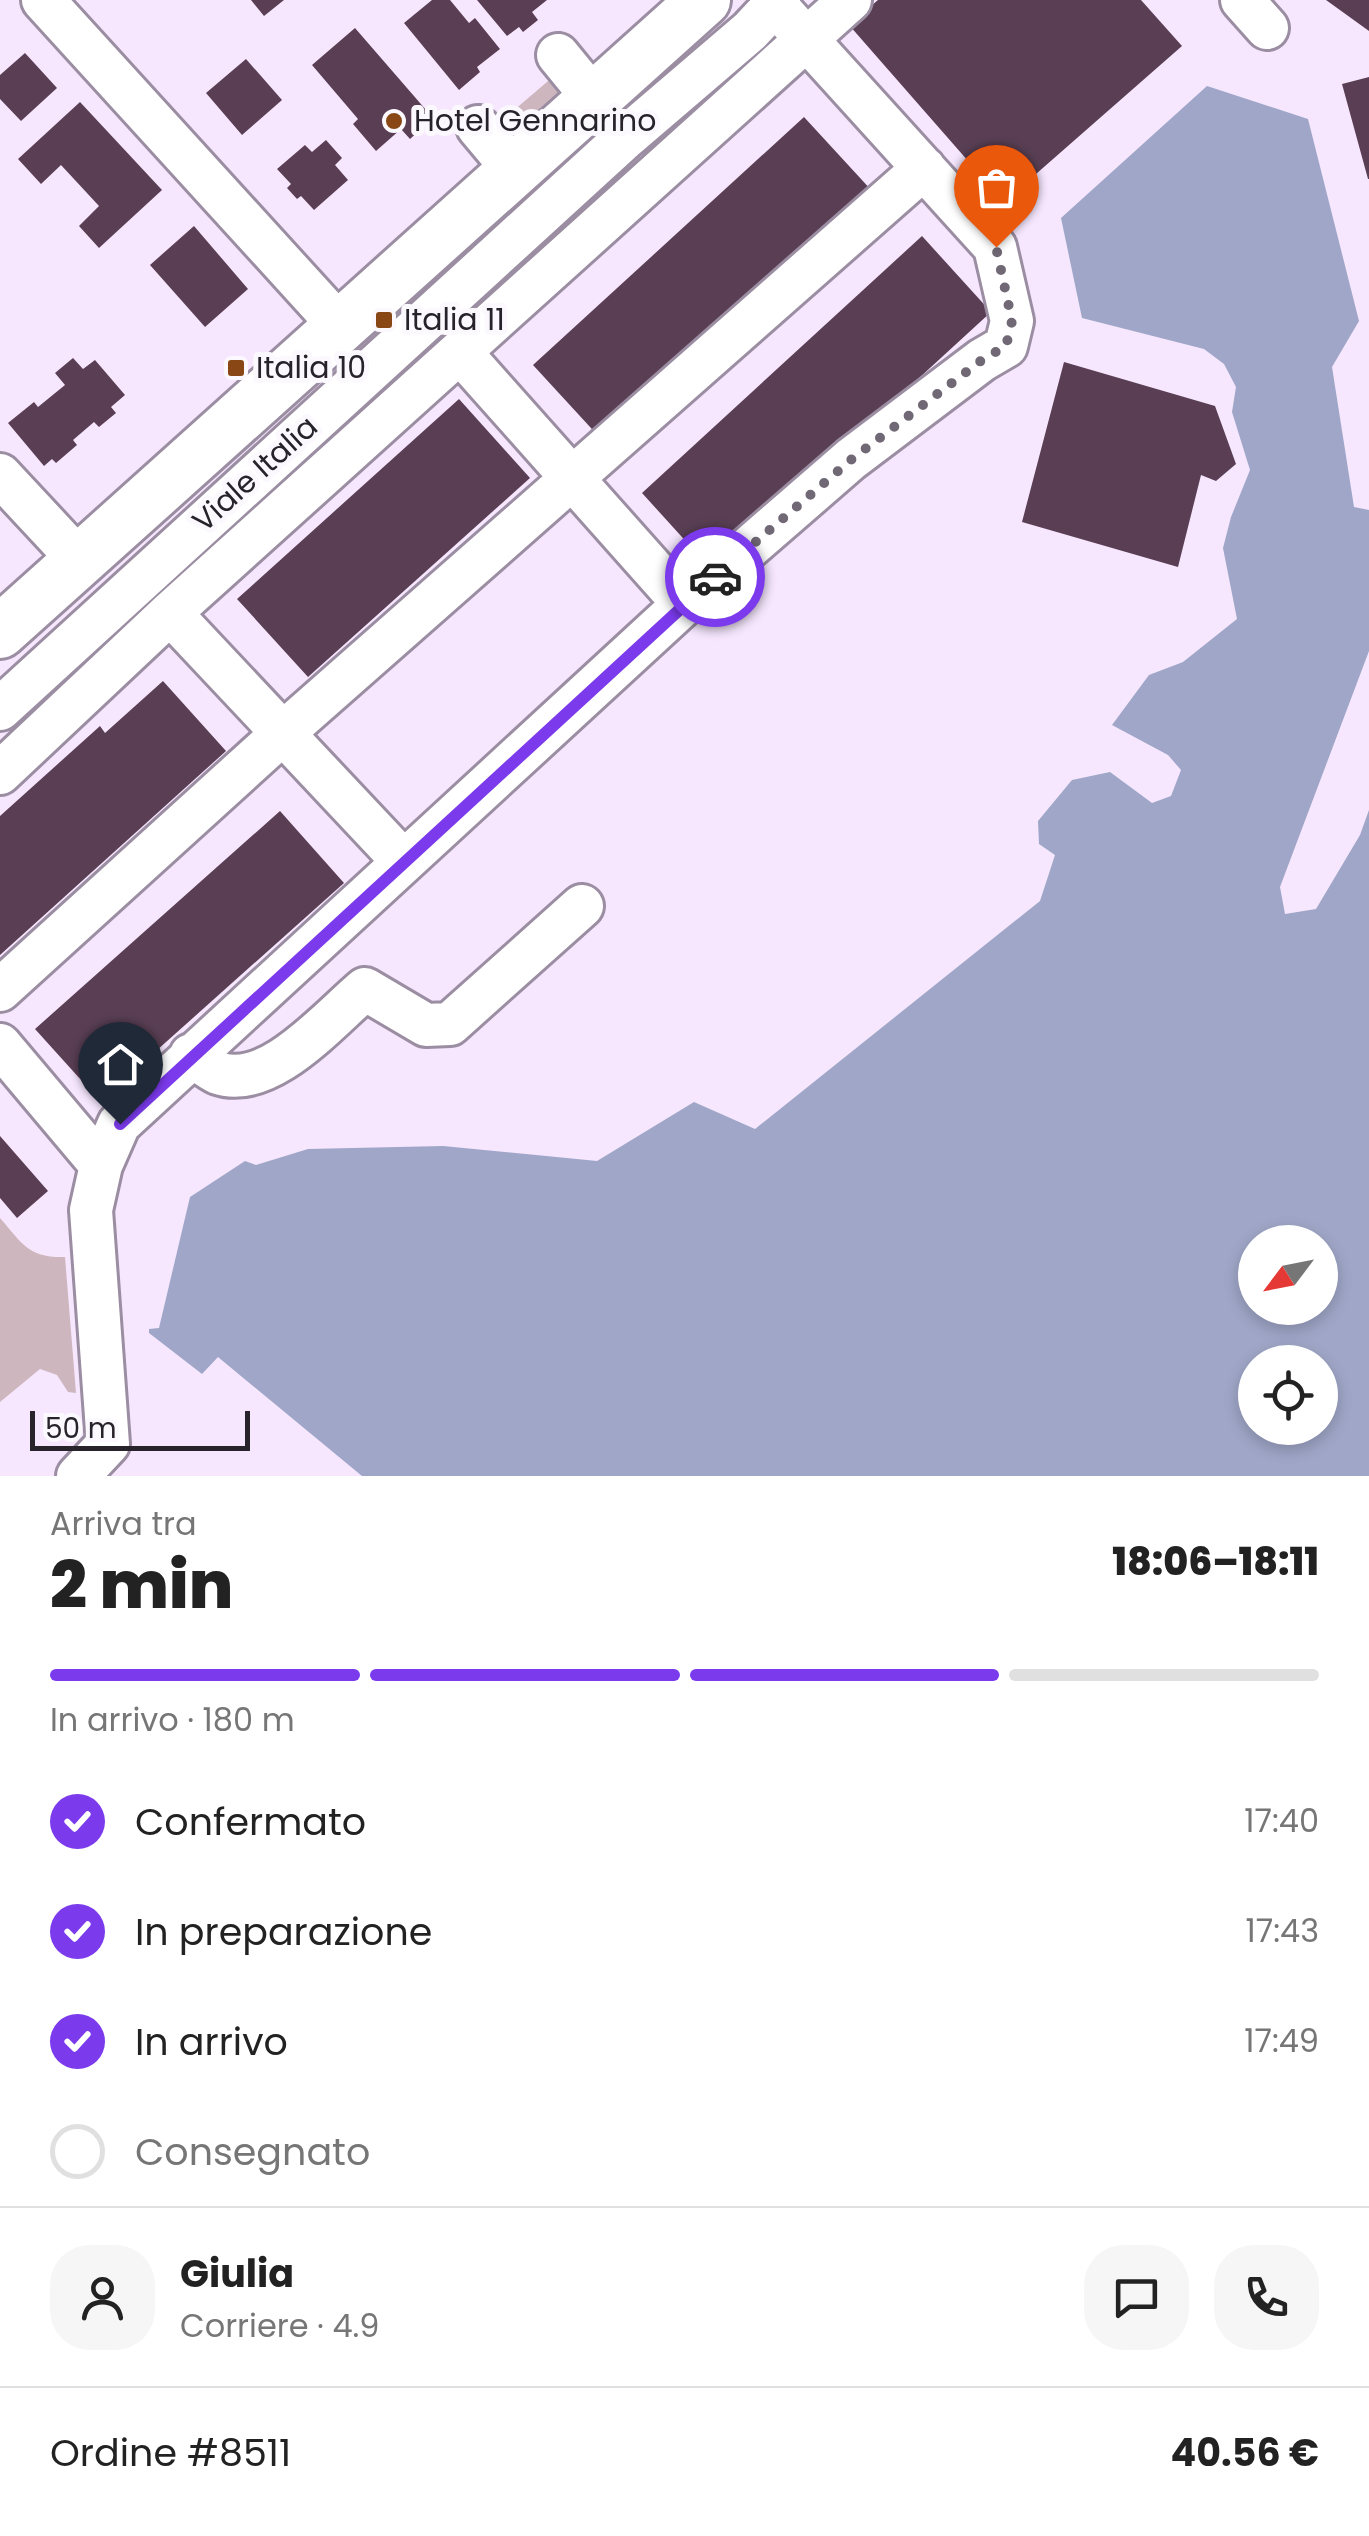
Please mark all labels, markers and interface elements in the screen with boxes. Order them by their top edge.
place label: Hotel Gennarino [414,99,656,142]
marker: Hotel Gennarino [383,110,405,132]
pin [954,145,1039,248]
icon: bag [969,160,1024,215]
place label: Italia 11 [404,298,505,341]
marker: Italia 11 [373,309,395,331]
place label: Italia 10 [256,346,366,389]
marker: Italia 10 [225,357,247,379]
street label: Viale Italia [182,406,327,542]
courier [665,527,765,627]
icon: car [688,550,743,605]
pin [78,1022,163,1125]
icon: home [93,1037,148,1092]
north arrow [1238,1225,1338,1325]
map controls [1238,1225,1338,1445]
button: locate [1238,1345,1338,1445]
scale bar [30,1406,250,1450]
text: 50 m [45,1409,116,1448]
text: Arriva tra [50,1501,197,1546]
text: 18:06–18:11 [1112,1535,1319,1588]
text: 2 min [50,1540,233,1631]
text: In arrivo · 180 m [50,1697,295,1742]
icon: check [50,1794,105,1849]
text: Confermato [135,1795,366,1848]
text: 17:40 [1244,1798,1319,1843]
icon: check [50,1904,105,1959]
text: In preparazione [135,1905,432,1958]
text: 17:43 [1245,1908,1319,1953]
icon: check [50,2014,105,2069]
text: In arrivo [135,2015,288,2068]
text: 17:49 [1244,2018,1319,2063]
text: Consegnato [135,2125,370,2178]
button: person [50,2245,155,2350]
button: chat [1084,2245,1189,2350]
button: phone [1214,2245,1319,2350]
text: Giulia [180,2247,294,2300]
text: Corriere · 4.9 [180,2303,379,2348]
text: Ordine #8511 [50,2426,291,2479]
text: 40.56 € [1171,2426,1319,2479]

